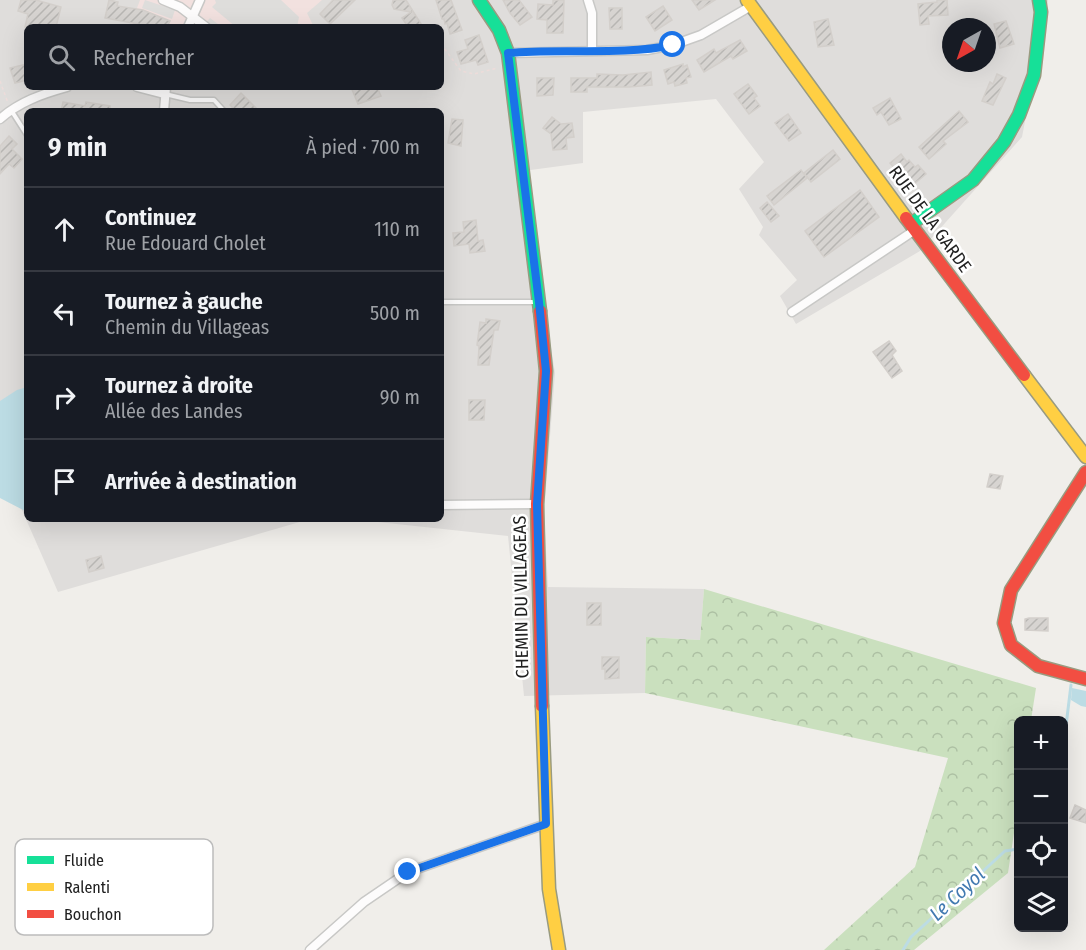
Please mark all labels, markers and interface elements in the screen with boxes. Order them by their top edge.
north arrow [942,18,996,72]
search box [24,24,444,90]
route start [659,31,685,57]
icon: search [45,41,78,74]
text: Rechercher [93,44,194,71]
text: 9 min [48,132,107,163]
text: À pied · 700 m [306,135,420,159]
street label: RUE DE LA GARDE [884,161,976,277]
text: Continuez [105,204,196,231]
icon: ahead [48,213,81,246]
text: 110 m [374,217,420,241]
text: Rue Edouard Cholet [105,231,266,255]
text: Tournez à gauche [105,288,263,315]
icon: left [48,297,81,330]
text: 500 m [370,301,420,325]
text: Chemin du Villageas [105,315,269,339]
text: Tournez à droite [105,372,253,399]
icon: right [48,381,81,414]
text: 90 m [380,385,420,409]
text: Allée des Landes [105,399,242,423]
icon: arrive [48,465,81,498]
text: Arrivée à destination [105,468,297,495]
street label: CHEMIN DU VILLAGEAS [509,515,533,679]
map controls [1014,716,1068,932]
button: + [1014,716,1068,770]
button: − [1014,770,1068,824]
button: locate [1014,824,1068,878]
legend [15,839,213,935]
text: Fluide [64,851,104,870]
route end [394,858,420,884]
water label: Le Coyol [924,862,990,926]
text: Ralenti [64,878,110,897]
button: layers [1014,878,1068,932]
text: Bouchon [64,905,122,924]

